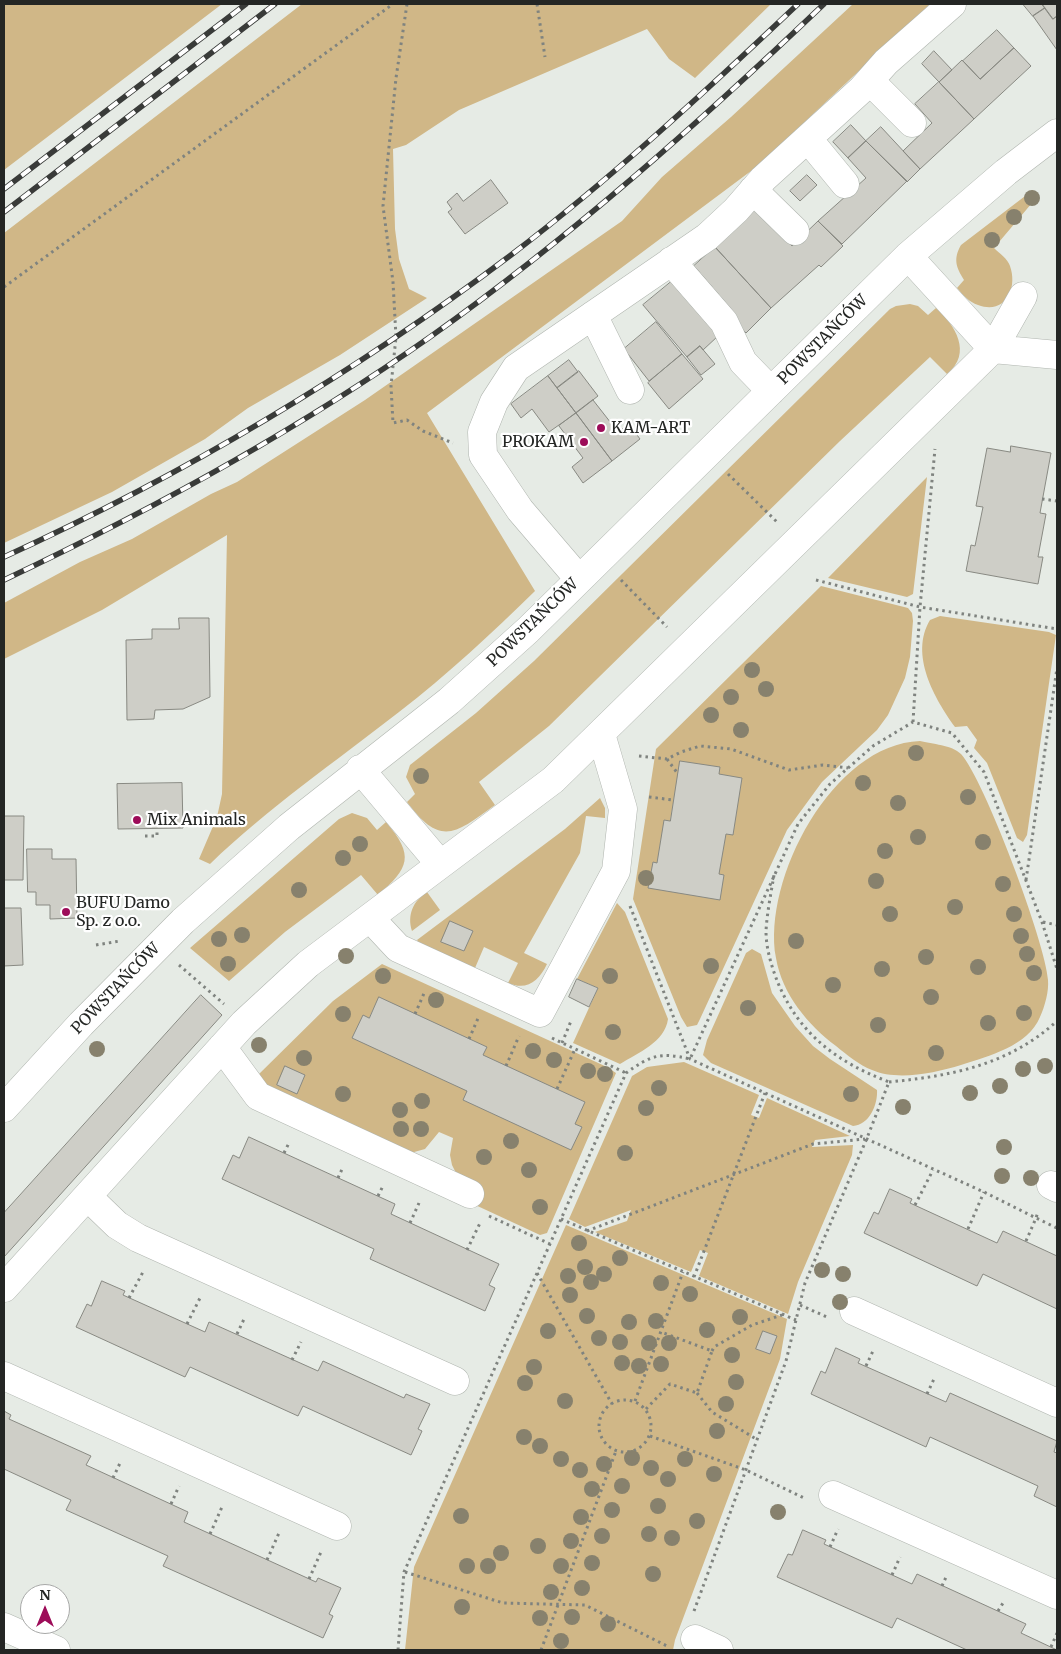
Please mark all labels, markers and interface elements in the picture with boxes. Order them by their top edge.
street label: POWSTAŃCÓW [774,291,872,389]
place label: KAM-ART [611,418,690,438]
marker: KAM-ART [595,422,607,434]
place label: PROKAM [502,432,574,452]
marker: PROKAM [578,436,590,448]
street label: POWSTAŃCÓW [484,575,582,671]
place label: Mix Animals [147,810,246,830]
marker: Mix Animals [131,814,143,826]
place label: BUFU Damo Sp. z o.o. [76,893,170,931]
marker: BUFU Damo Sp. z o.o. [60,906,72,918]
street label: POWSTAŃCÓW [68,940,164,1038]
north arrow [20,1584,70,1634]
text: N [39,1586,51,1604]

